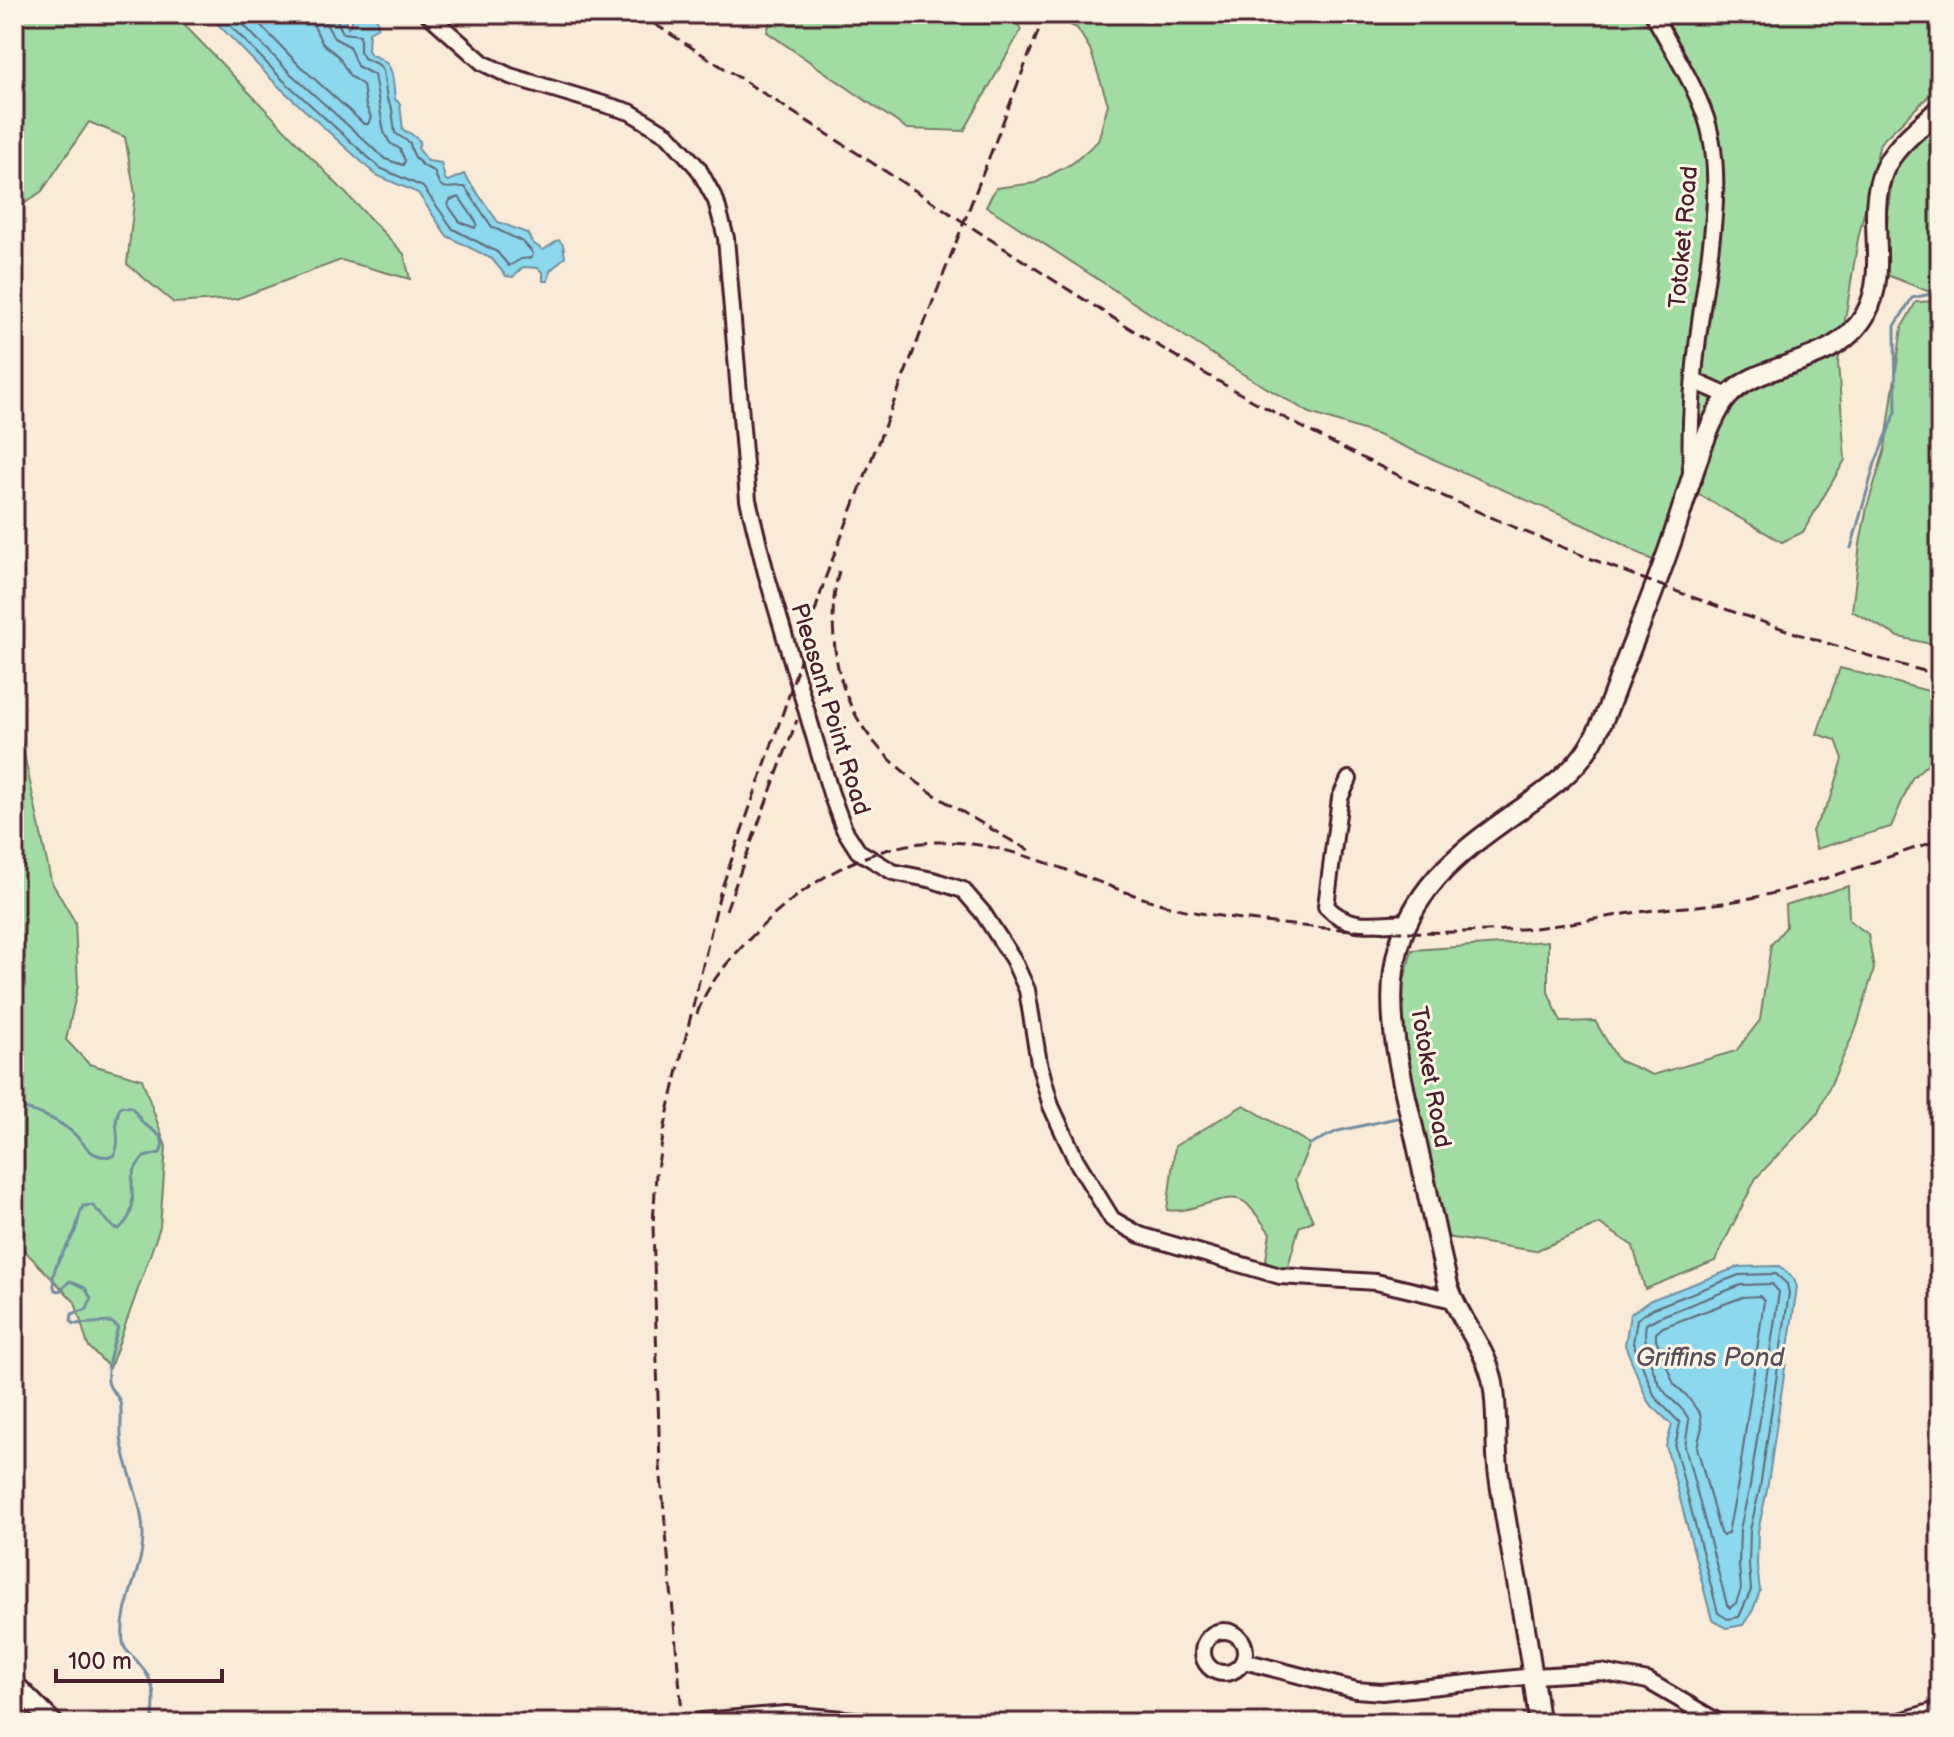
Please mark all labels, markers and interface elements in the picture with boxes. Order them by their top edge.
street label: Totoket Road [1663,165,1704,310]
street label: Pleasant Point Road [785,600,877,818]
street label: Totoket Road [1404,1004,1457,1150]
water label: Griffins Pond [1636,1343,1785,1374]
scale bar [56,1633,222,1683]
text: 100 m [68,1647,132,1676]

